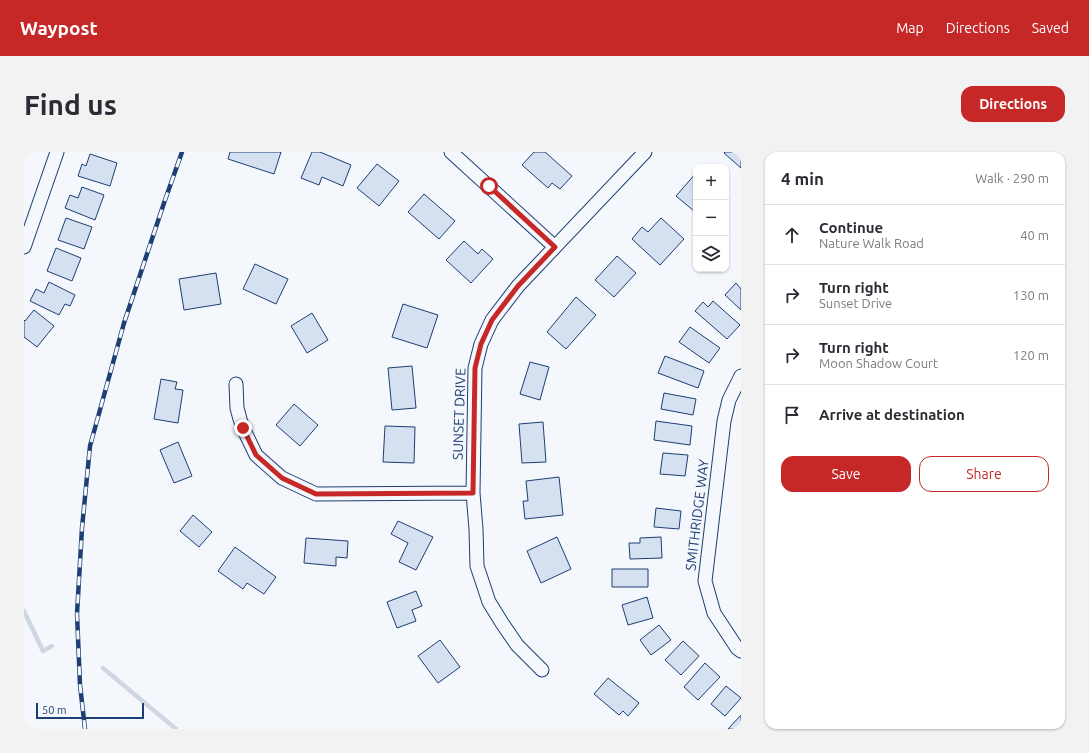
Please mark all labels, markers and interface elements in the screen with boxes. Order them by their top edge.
text: Waypost [20,17,98,39]
text: Map [896,20,924,36]
text: Directions [946,20,1010,36]
text: Saved [1032,20,1069,36]
button: Directions [961,86,1065,122]
text: Find us [24,89,117,120]
map controls [693,164,729,272]
button: + [693,164,729,200]
text: 4 min [781,169,824,188]
text: Walk · 290 m [975,171,1049,185]
route start [480,177,498,195]
button: − [693,200,729,236]
text: Continue [819,219,883,236]
icon: ahead [781,224,803,246]
text: 40 m [1020,228,1049,242]
button: layers [693,236,729,272]
text: Nature Walk Road [819,236,924,250]
text: Turn right [819,279,889,296]
icon: right [781,284,803,306]
text: 130 m [1013,288,1049,302]
text: Sunset Drive [819,296,892,310]
text: Turn right [819,339,889,356]
icon: right [781,344,803,366]
text: 120 m [1013,348,1049,362]
text: Moon Shadow Court [819,356,938,370]
street label: SUNSET DRIVE [449,368,469,460]
icon: arrive [781,404,803,426]
text: Arrive at destination [819,406,965,423]
route end [234,419,252,437]
button: Save [781,456,911,492]
button: Share [919,456,1049,492]
street label: SMITHRIDGE WAY [682,458,712,572]
scale bar [36,701,144,720]
text: 50 m [42,704,66,716]

